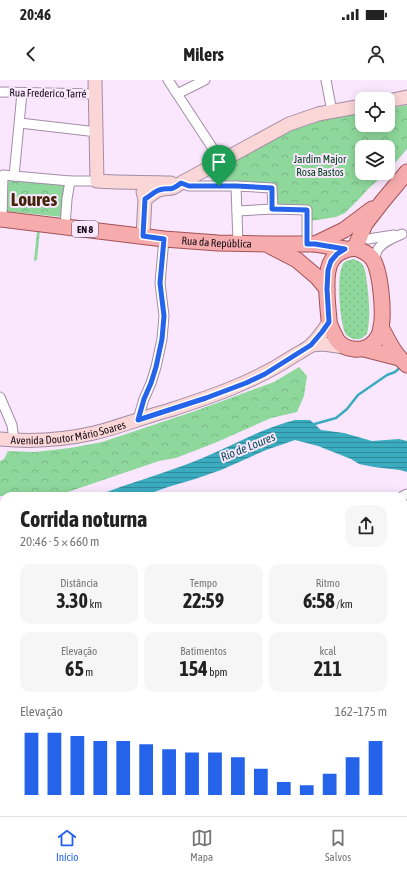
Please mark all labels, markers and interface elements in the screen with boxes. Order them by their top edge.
text: 20:46 [20,6,51,23]
icon: back [20,43,42,65]
icon: person [365,43,387,65]
text: Milers [183,44,224,65]
street label: Rua Frederico Tarré [9,86,87,100]
map controls [355,92,395,180]
button: locate [355,92,395,132]
button: layers [355,140,395,180]
pin [202,145,236,186]
icon: arrive [208,151,230,173]
park label: Jardim Major Rosa Bastos [294,153,347,178]
district label: Loures [11,188,57,210]
road number: EN 8 [72,221,98,237]
street label: Rua da República [181,234,252,250]
street label: Avenida Doutor Mário Soares [11,418,127,446]
water label: Rio de Loures [219,430,277,464]
button: share [345,505,387,547]
text: Corrida noturna [20,506,147,532]
text: 20:46 · 5 × 660 m [20,534,99,549]
text: Distância [60,577,98,589]
text: Tempo [190,577,217,589]
text: Ritmo [316,577,340,589]
text: 3.30 [56,589,88,612]
text: 22:59 [183,589,224,612]
text: 6:58 [303,589,335,612]
text: km [88,598,102,610]
text: /km [335,598,353,610]
text: Elevação [61,645,97,657]
text: Batimentos [180,645,227,657]
text: kcal [319,645,336,657]
text: 65 [65,657,84,680]
text: 154 [179,657,208,680]
text: 211 [314,657,342,680]
text: m [84,666,93,678]
text: bpm [208,666,228,678]
text: Elevação [20,704,63,719]
text: 162–175 m [335,704,387,719]
tab: Início [56,827,78,863]
tab: Mapa [190,827,213,863]
tab: Salvos [325,827,351,863]

